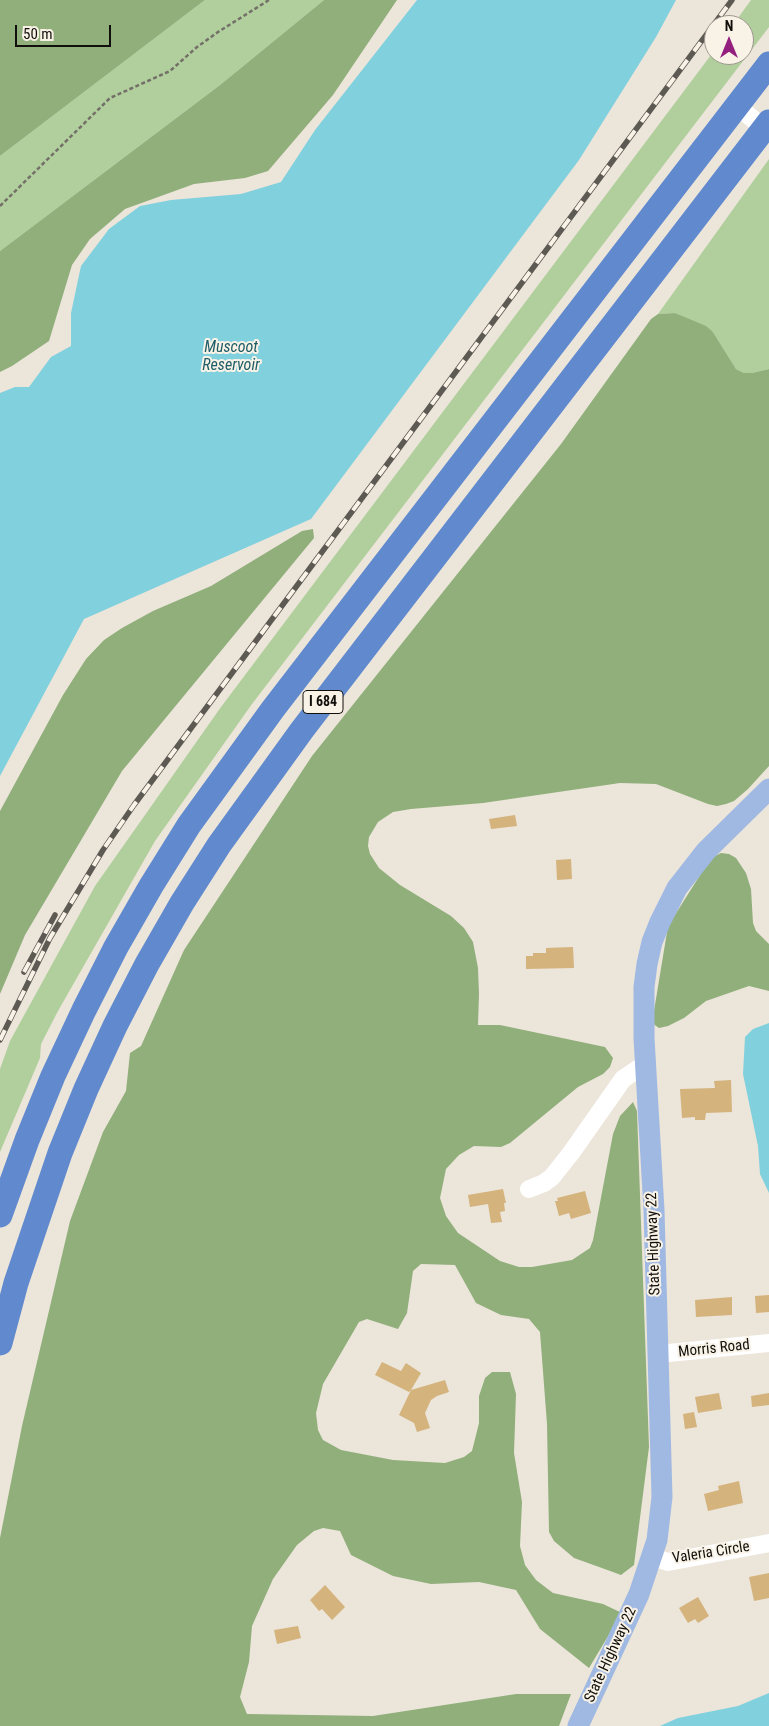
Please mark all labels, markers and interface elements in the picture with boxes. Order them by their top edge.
scale bar [18,15,114,47]
north arrow [704,15,754,65]
text: N [725,18,733,34]
text: 50 m [23,25,53,43]
water label: Muscoot Reservoir [202,338,260,376]
road number: I 684 [303,690,343,714]
street label: State Highway 22 [643,1192,665,1296]
street label: Morris Road [677,1336,751,1362]
street label: Valeria Circle [671,1538,751,1568]
street label: State Highway 22 [581,1605,641,1705]

